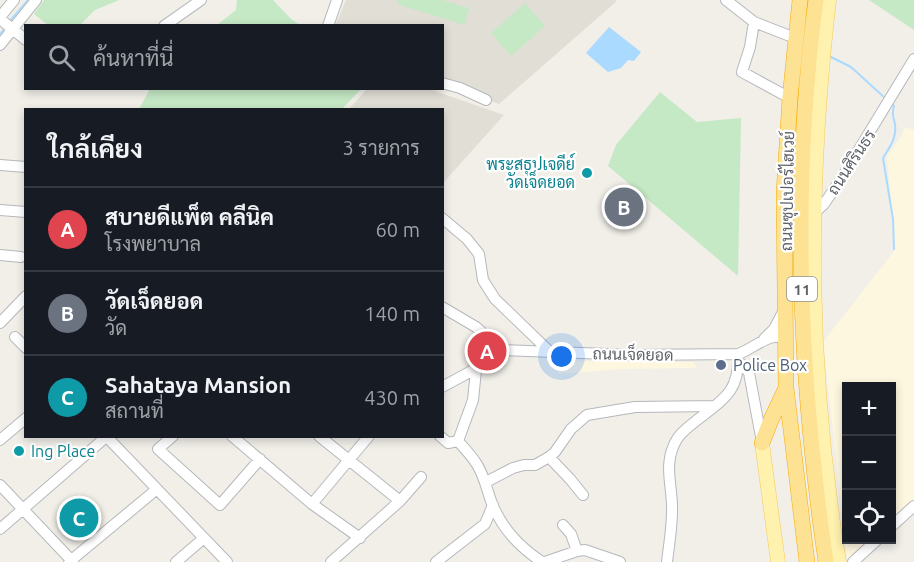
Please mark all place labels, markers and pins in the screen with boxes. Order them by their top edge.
place label: พระสธูปเจดีย์ วัดเจ็ดยอด [486,152,575,191]
marker: พระสธูปเจดีย์ วัดเจ็ดยอด [580,166,594,180]
pin: B [604,184,644,230]
pin: A [468,328,506,374]
place label: Police Box [733,356,807,374]
marker: Police Box [714,358,728,372]
place label: Ing Place [31,442,95,460]
marker: Ing Place [12,444,26,458]
pin: C [60,496,98,540]

